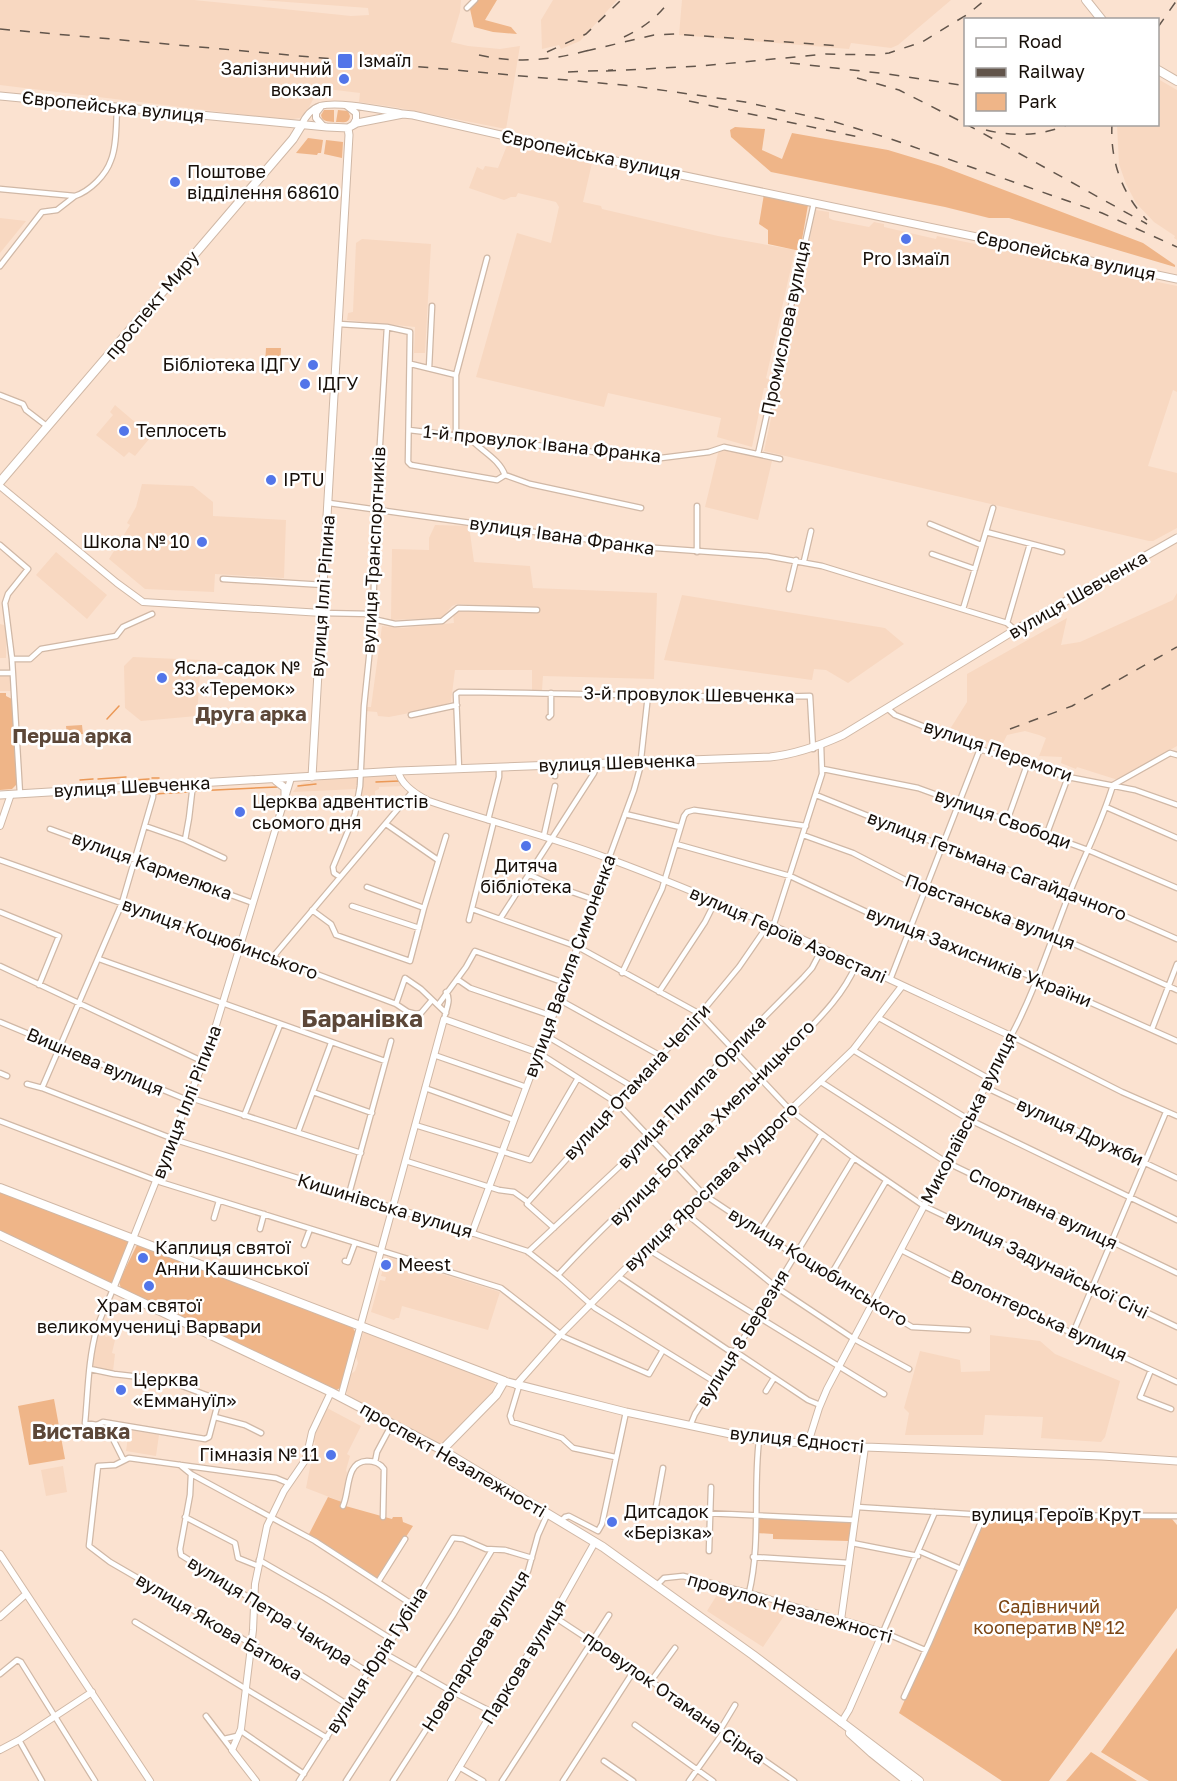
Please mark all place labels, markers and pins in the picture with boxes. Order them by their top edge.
place label: Ізмаїл [358,49,412,71]
marker: Ізмаїл [336,52,354,70]
place label: Залізничний вокзал [221,57,332,100]
marker: Залізничний вокзал [337,72,351,86]
place label: Поштове відділення 68610 [187,160,339,203]
marker: Поштове відділення 68610 [168,175,182,189]
marker: Pro Ізмаїл [899,232,913,246]
place label: Pro Ізмаїл [862,247,950,269]
place label: Бібліотека ІДГУ [162,353,301,375]
marker: Бібліотека ІДГУ [306,358,320,372]
place label: ІДГУ [317,372,358,394]
marker: ІДГУ [298,377,312,391]
place label: Теплосеть [136,419,226,441]
marker: Теплосеть [117,424,131,438]
place label: IPTU [283,468,325,490]
marker: IPTU [264,473,278,487]
place label: Школа № 10 [83,530,190,552]
marker: Школа № 10 [195,535,209,549]
place label: Ясла-садок № 33 «Теремок» [174,656,300,699]
marker: Ясла-садок № 33 «Теремок» [155,671,169,685]
place label: Церква адвентистів сьомого дня [252,790,428,833]
marker: Церква адвентистів сьомого дня [233,805,247,819]
marker: Дитяча бібліотека [519,839,533,853]
place label: Дитяча бібліотека [480,854,572,897]
place label: Каплиця cвятої Анни Кашинської [155,1236,310,1279]
marker: Каплиця cвятої Анни Кашинської [136,1251,150,1265]
place label: Meest [398,1253,451,1275]
marker: Meest [379,1258,393,1272]
marker: Храм святої великомучениці Варвари [142,1279,156,1293]
place label: Храм святої великомучениці Варвари [37,1294,261,1337]
place label: Церква «Еммануїл» [133,1368,236,1411]
marker: Церква «Еммануїл» [114,1383,128,1397]
place label: Гімназія № 11 [199,1443,319,1465]
marker: Гімназія № 11 [324,1448,338,1462]
place label: Дитсадок «Берізка» [624,1500,712,1543]
marker: Дитсадок «Берізка» [605,1515,619,1529]

